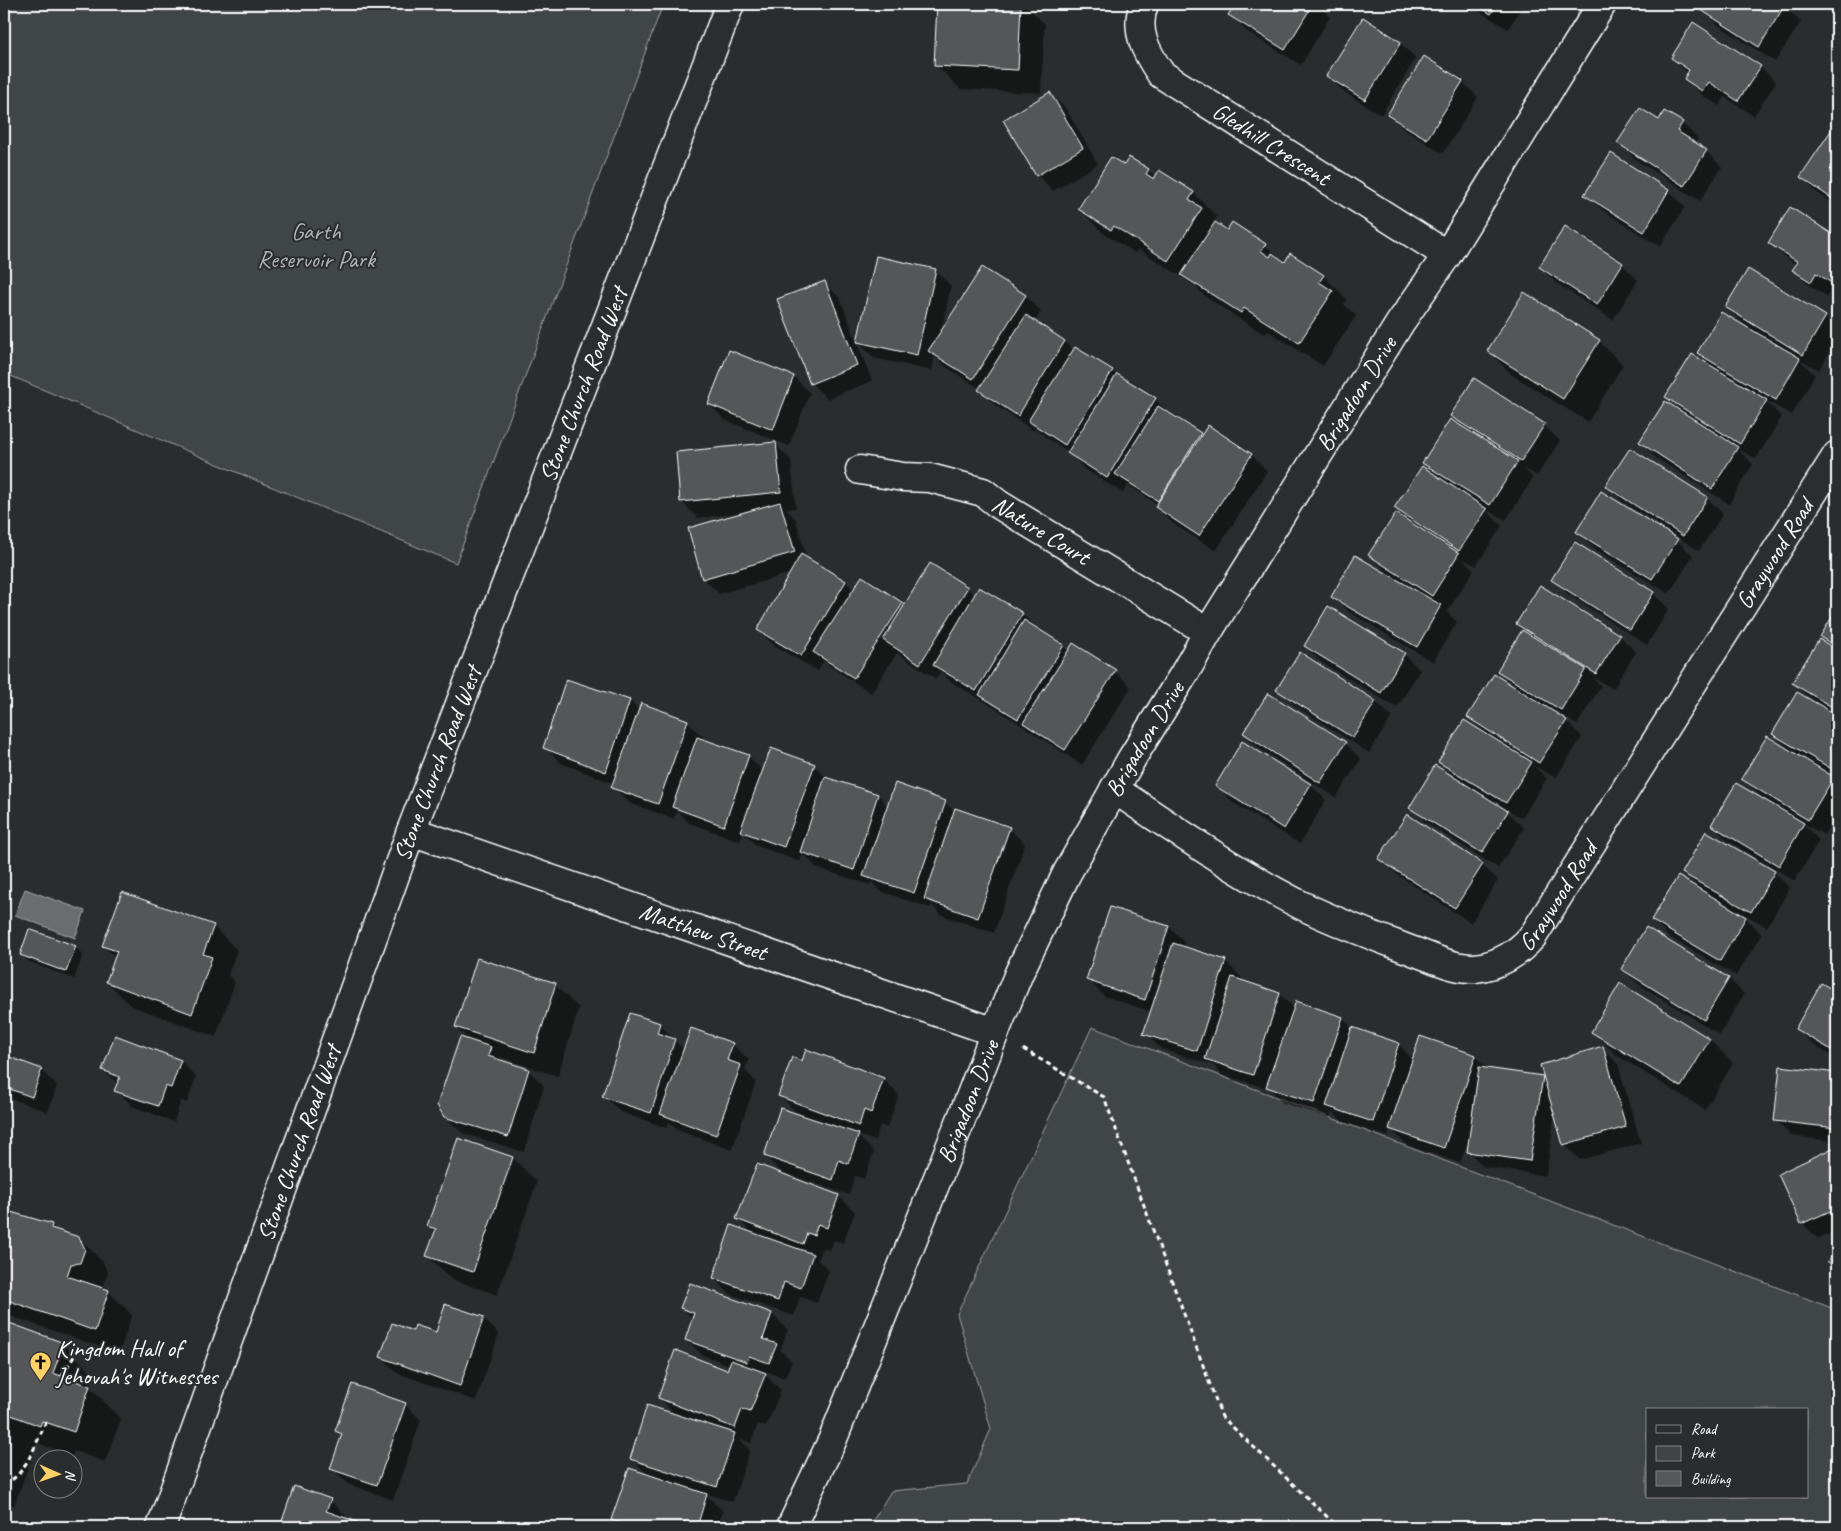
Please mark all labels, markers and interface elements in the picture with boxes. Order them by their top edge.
street label: Gledhill Crescent [1207,95,1338,193]
park label: Garth Reservoir Park [257,216,377,274]
street label: Stone Church Road West [532,281,635,486]
street label: Brigadoon Drive [1309,329,1404,457]
street label: Nature Court [987,489,1097,573]
street label: Graywood Road [1729,490,1822,614]
street label: Stone Church Road West [387,659,489,865]
street label: Brigadoon Drive [1098,674,1192,802]
street label: Graywood Road [1512,833,1606,957]
street label: Matthew Street [636,896,773,968]
street label: Brigadoon Drive [930,1034,1006,1167]
street label: Stone Church Road West [250,1038,349,1245]
place label: Kingdom Hall of Jehovah's Witnesses [55,1333,219,1391]
church icon: Kingdom Hall of Jehovah's Witnesses [28,1350,52,1381]
legend [1646,1408,1808,1498]
text: Road [1691,1420,1718,1439]
text: Park [1691,1444,1716,1463]
north arrow [32,1448,82,1498]
text: N [62,1470,79,1481]
text: Building [1691,1470,1731,1489]

